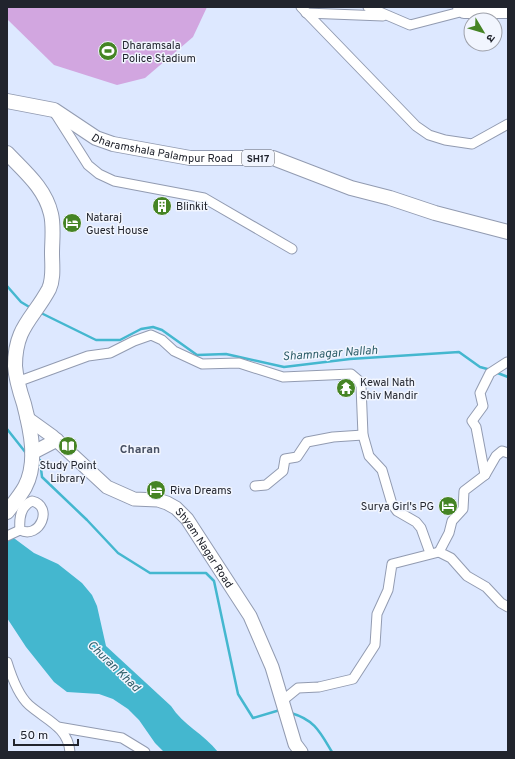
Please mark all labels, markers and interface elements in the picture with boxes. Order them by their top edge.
north arrow [463,12,503,52]
text: उ [482,31,498,45]
place label: Dharamsala Police Stadium [122,39,196,66]
sports icon: Dharamsala Police Stadium [97,40,119,62]
street label: Dharamshala Palampur Road [88,131,233,166]
road number: SH17 [242,150,274,166]
building icon: Blinkit [151,195,173,217]
place label: Blinkit [176,200,208,214]
place label: Nataraj Guest House [86,211,148,238]
hotel icon: Nataraj Guest House [61,212,83,234]
water label: Shamnagar Nallah [282,343,379,365]
place label: Kewal Nath Shiv Mandir [360,376,419,403]
temple icon: Kewal Nath Shiv Mandir [335,377,357,399]
library icon: Study Point Library [57,435,79,457]
district label: Charan [120,442,160,458]
place label: Study Point Library [39,459,97,486]
hotel icon: Riva Dreams [145,479,167,501]
place label: Riva Dreams [170,484,232,498]
hotel icon: Surya Girl's PG [437,495,459,517]
place label: Surya Girl's PG [361,500,434,514]
street label: Shyam Nagar Road [172,505,236,591]
water label: Churan Khad [84,638,144,697]
scale bar [14,721,78,747]
text: 50 m [20,728,48,744]

